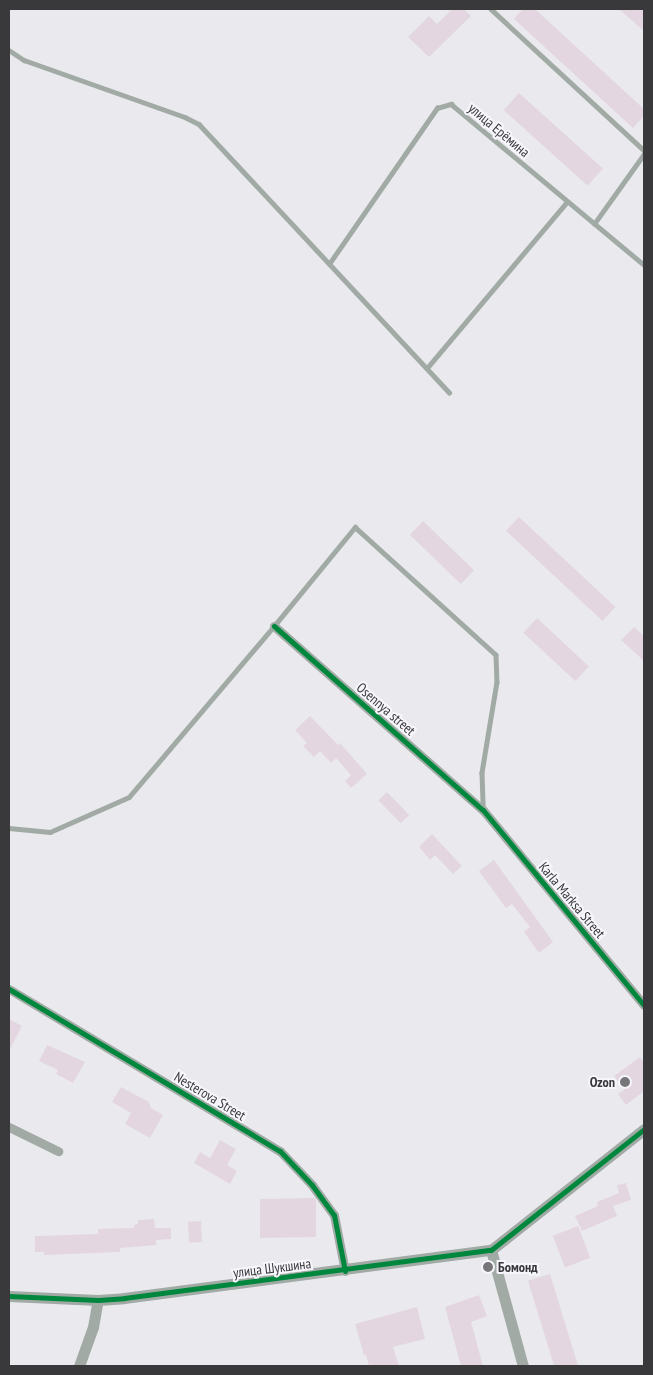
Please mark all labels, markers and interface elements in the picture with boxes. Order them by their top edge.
street label: улица Ерёмина [465,100,533,160]
street label: Osennya street [353,679,419,739]
street label: Karla Marksa Street [535,859,609,941]
street label: Nesterova Street [171,1068,249,1124]
place label: Ozon [590,1074,615,1090]
marker: Ozon [619,1076,631,1088]
street label: улица Шукшина [232,1255,312,1281]
place label: Бомонд [498,1259,538,1275]
marker: Бомонд [482,1261,494,1273]

